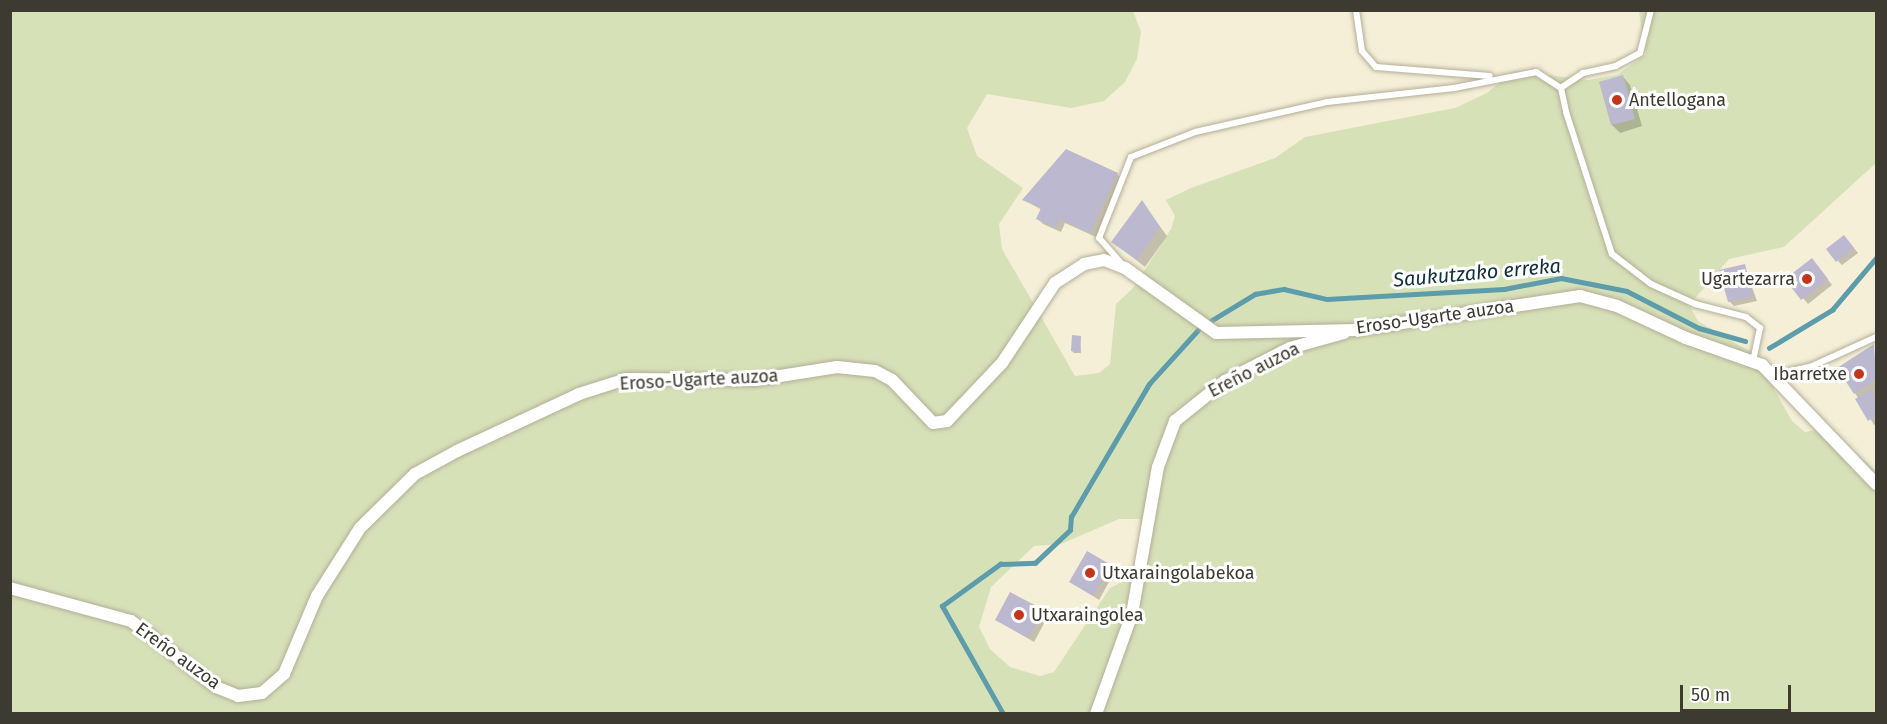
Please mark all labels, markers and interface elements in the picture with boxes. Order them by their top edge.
place label: Antellogana [1629,89,1726,111]
marker: Antellogana [1610,93,1624,107]
water label: Saukutzako erreka [1392,254,1562,292]
place label: Ugartezarra [1701,268,1795,290]
marker: Ugartezarra [1800,272,1814,286]
street label: Eroso-Ugarte auzoa [1355,295,1515,339]
street label: Ereño auzoa [1205,338,1303,402]
place label: Ibarretxe [1773,363,1847,385]
street label: Eroso-Ugarte auzoa [619,365,779,395]
marker: Ibarretxe [1852,367,1866,381]
place label: Utxaraingolabekoa [1102,562,1255,584]
marker: Utxaraingolabekoa [1083,566,1097,580]
place label: Utxaraingolea [1031,604,1144,626]
marker: Utxaraingolea [1012,608,1026,622]
street label: Ereño auzoa [131,618,225,694]
scale bar [1683,673,1794,711]
text: 50 m [1691,684,1730,706]

